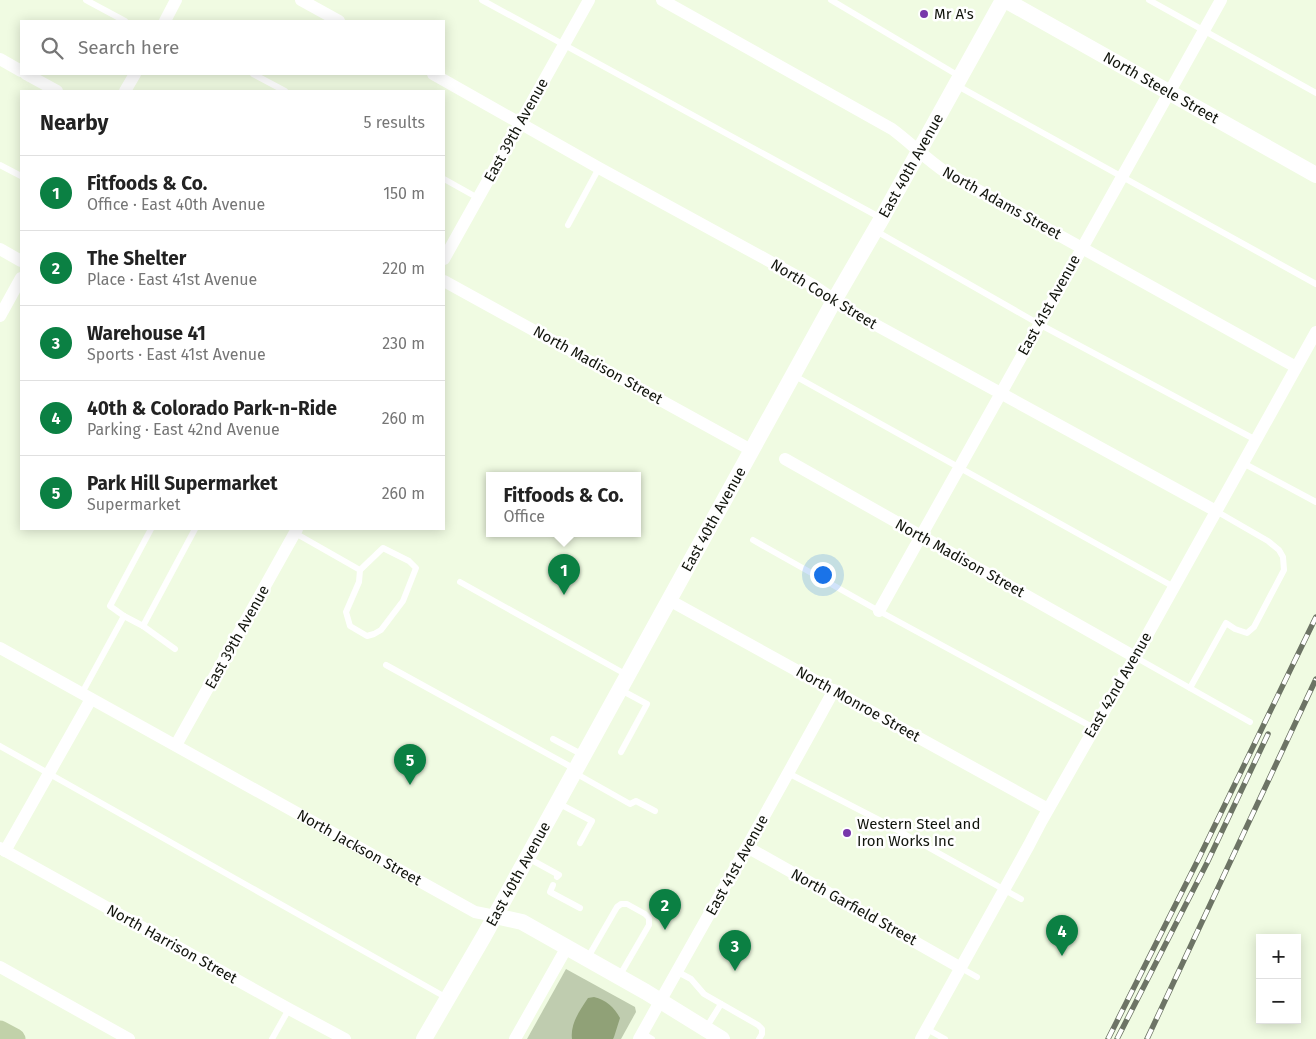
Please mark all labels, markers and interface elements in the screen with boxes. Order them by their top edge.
place label: Mr A's [934,5,974,23]
marker: Mr A's [918,8,930,20]
search box [20,20,445,75]
icon: search [38,34,66,62]
text: Search here [78,36,179,59]
street label: North Steele Street [1100,48,1223,128]
street label: East 39th Avenue [480,75,552,185]
text: Nearby [40,110,108,136]
street label: East 40th Avenue [875,110,947,221]
text: 5 results [364,113,425,132]
street label: North Adams Street [939,163,1065,243]
text: Fitfoods & Co. [87,172,207,195]
text: 1 [52,184,60,203]
text: 150 m [383,184,425,203]
text: Office · East 40th Avenue [87,195,265,214]
text: The Shelter [87,247,186,270]
street label: East 41st Avenue [1014,252,1084,358]
street label: North Cook Street [768,255,881,333]
text: 2 [52,259,60,278]
text: 220 m [382,259,425,278]
text: Place · East 41st Avenue [87,270,257,289]
text: Warehouse 41 [87,322,206,345]
street label: North Madison Street [530,322,666,408]
text: 3 [52,334,60,353]
text: 230 m [382,334,425,353]
text: Sports · East 41st Avenue [87,345,266,364]
text: 40th & Colorado Park-n-Ride [87,397,337,420]
text: 4 [51,409,61,428]
text: 260 m [382,409,425,428]
text: Parking · East 42nd Avenue [87,420,280,439]
street label: East 40th Avenue [678,464,750,575]
text: Park Hill Supermarket [87,472,278,495]
popup [486,472,641,537]
text: 5 [52,484,60,503]
text: 260 m [382,484,425,503]
text: Fitfoods & Co. [503,484,624,507]
text: Supermarket [87,495,181,514]
text: Office [503,507,545,526]
street label: North Madison Street [892,515,1028,601]
pin: 1 [548,554,580,595]
your location [810,562,836,588]
street label: East 39th Avenue [201,582,273,692]
street label: East 42nd Avenue [1080,629,1156,741]
street label: North Monroe Street [793,662,924,746]
pin: 5 [394,744,426,785]
street label: North Jackson Street [294,806,425,890]
street label: East 41st Avenue [702,812,772,918]
place label: Western Steel and Iron Works Inc [857,815,980,850]
street label: East 40th Avenue [482,819,554,929]
marker: Western Steel and Iron Works Inc [841,827,853,839]
street label: North Garfield Street [788,865,921,949]
pin: 2 [649,889,681,930]
street label: North Harrison Street [104,901,241,988]
pin: 4 [1046,915,1078,956]
pin: 3 [719,930,751,971]
map controls [1256,934,1301,1024]
button: + [1256,934,1301,979]
button: − [1256,979,1301,1024]

